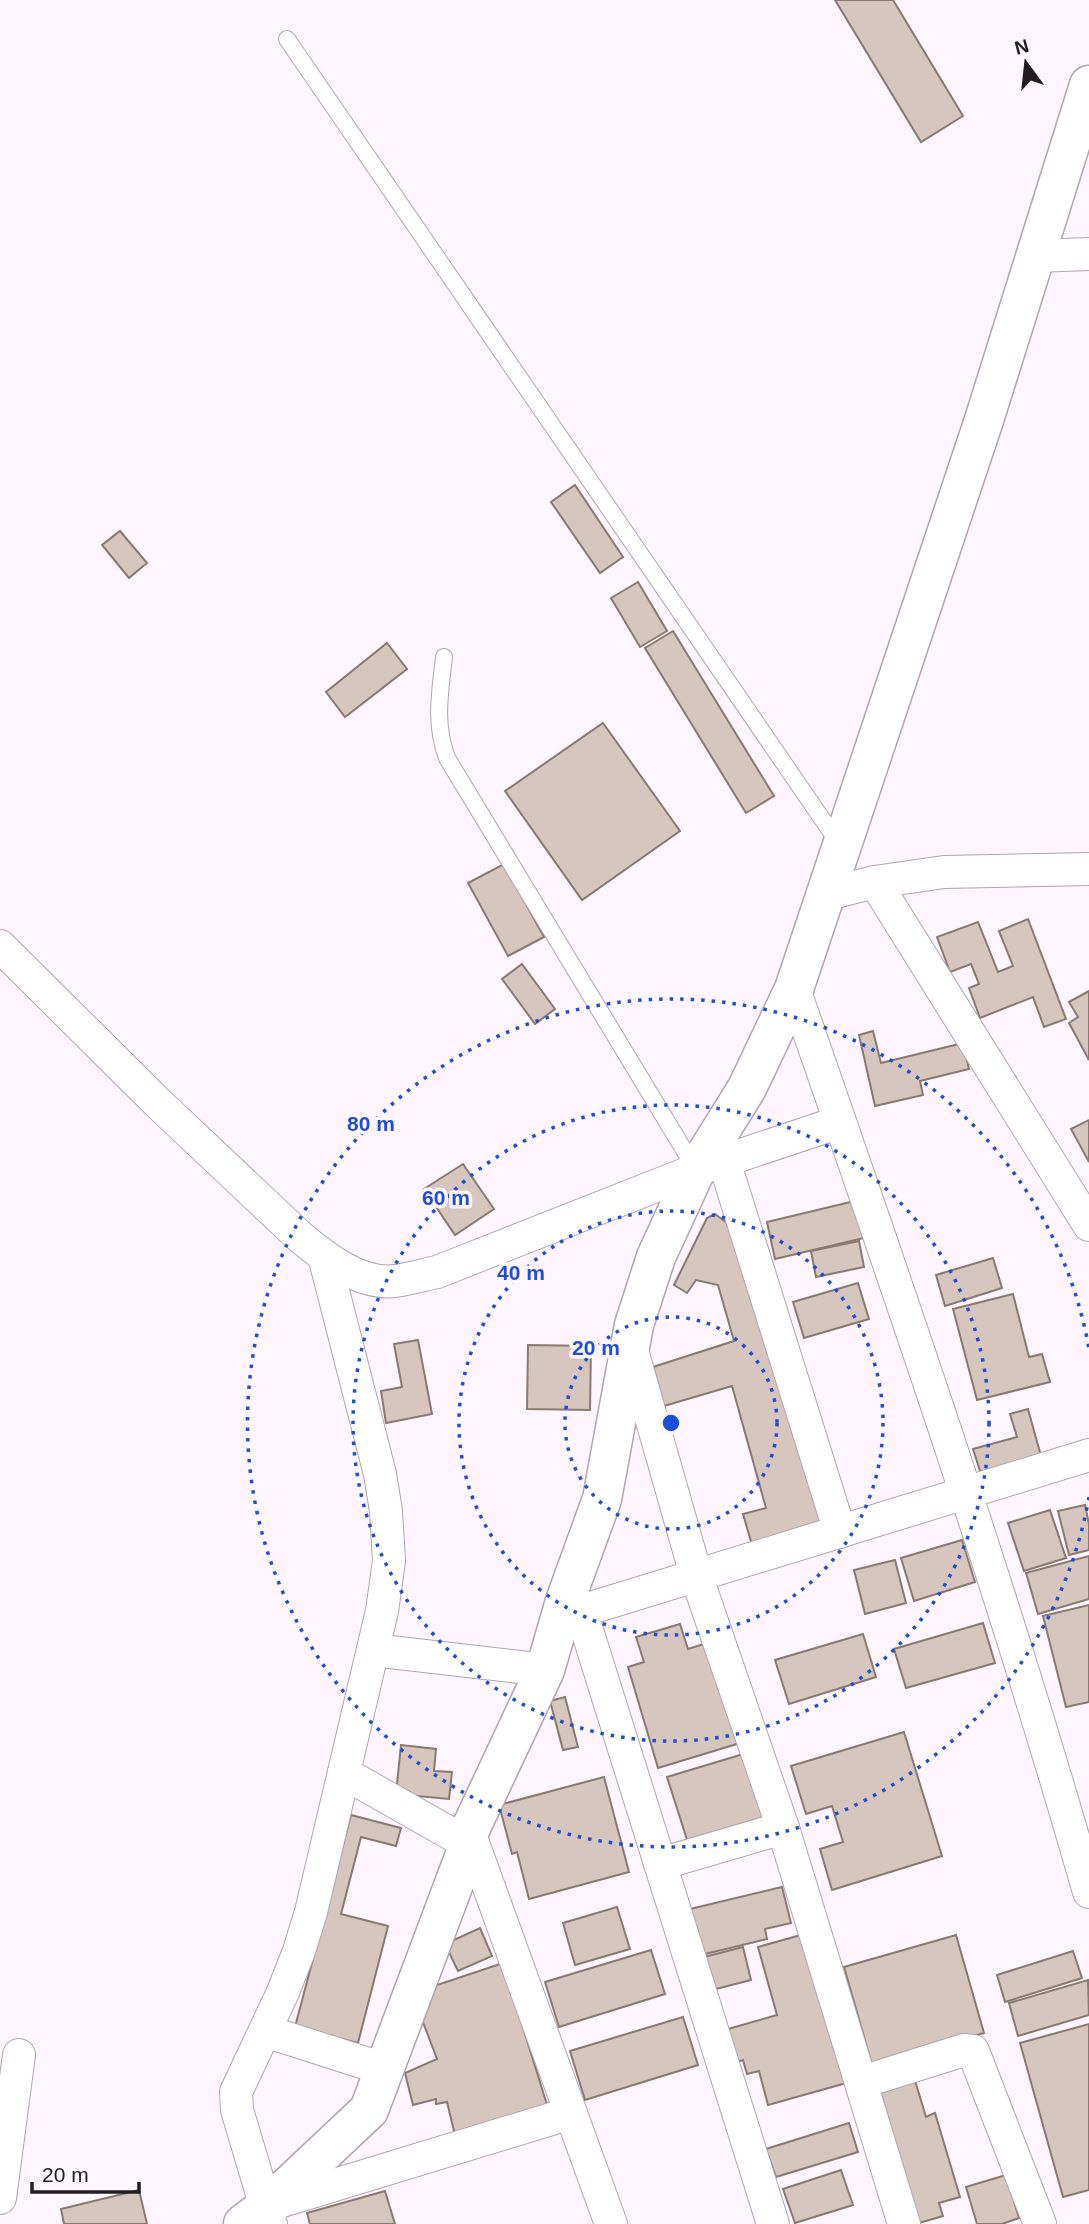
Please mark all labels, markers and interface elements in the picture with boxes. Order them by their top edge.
north arrow [991,28,1061,98]
text: N [1012,35,1031,59]
text: 80 m [347,1112,395,1135]
text: 60 m [422,1186,470,1209]
text: 40 m [497,1261,545,1284]
text: 20 m [572,1336,620,1359]
centre of rings [659,1411,683,1435]
scale bar [32,2150,138,2194]
text: 20 m [42,2163,89,2186]

